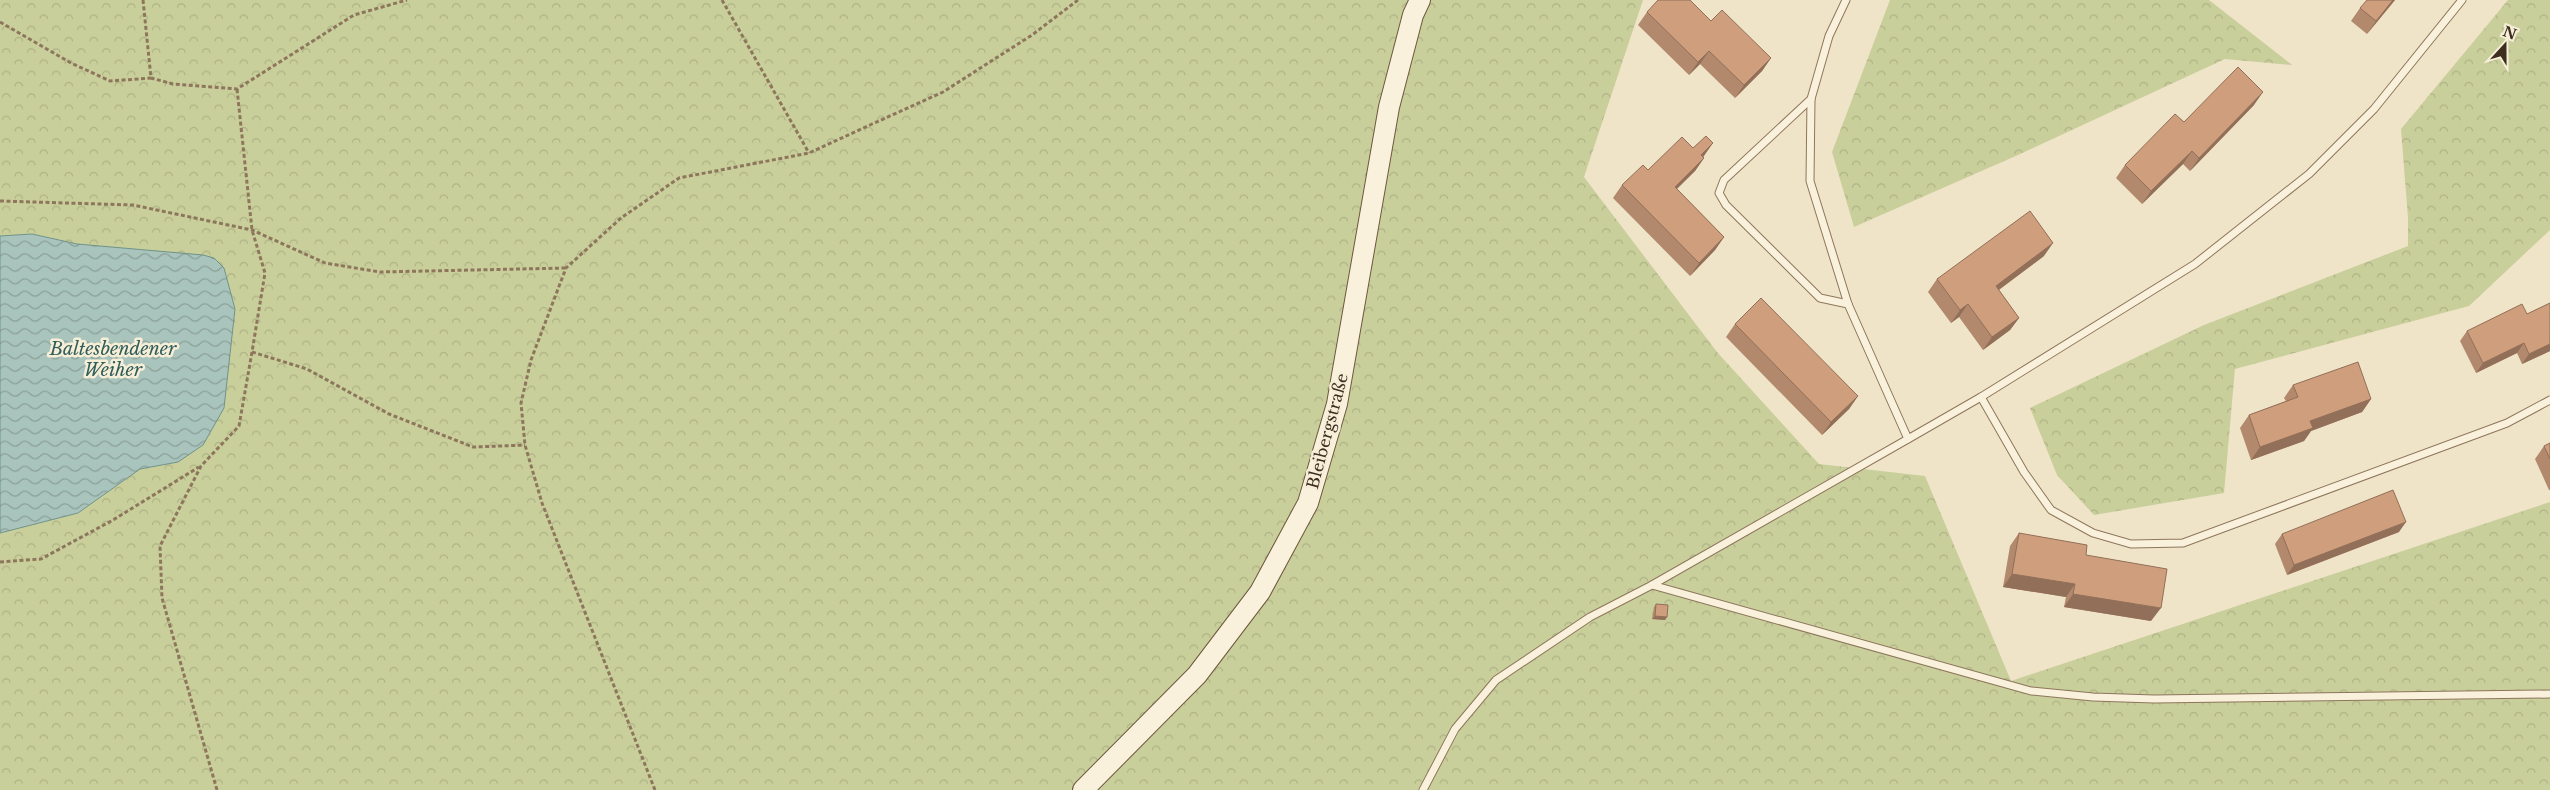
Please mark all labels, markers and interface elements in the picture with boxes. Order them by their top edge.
north arrow [2480,20,2530,70]
text: N [2500,22,2519,44]
water label: Baltesbendener Weiher [49,338,177,381]
street label: Bleibergstraße [1302,371,1352,491]

